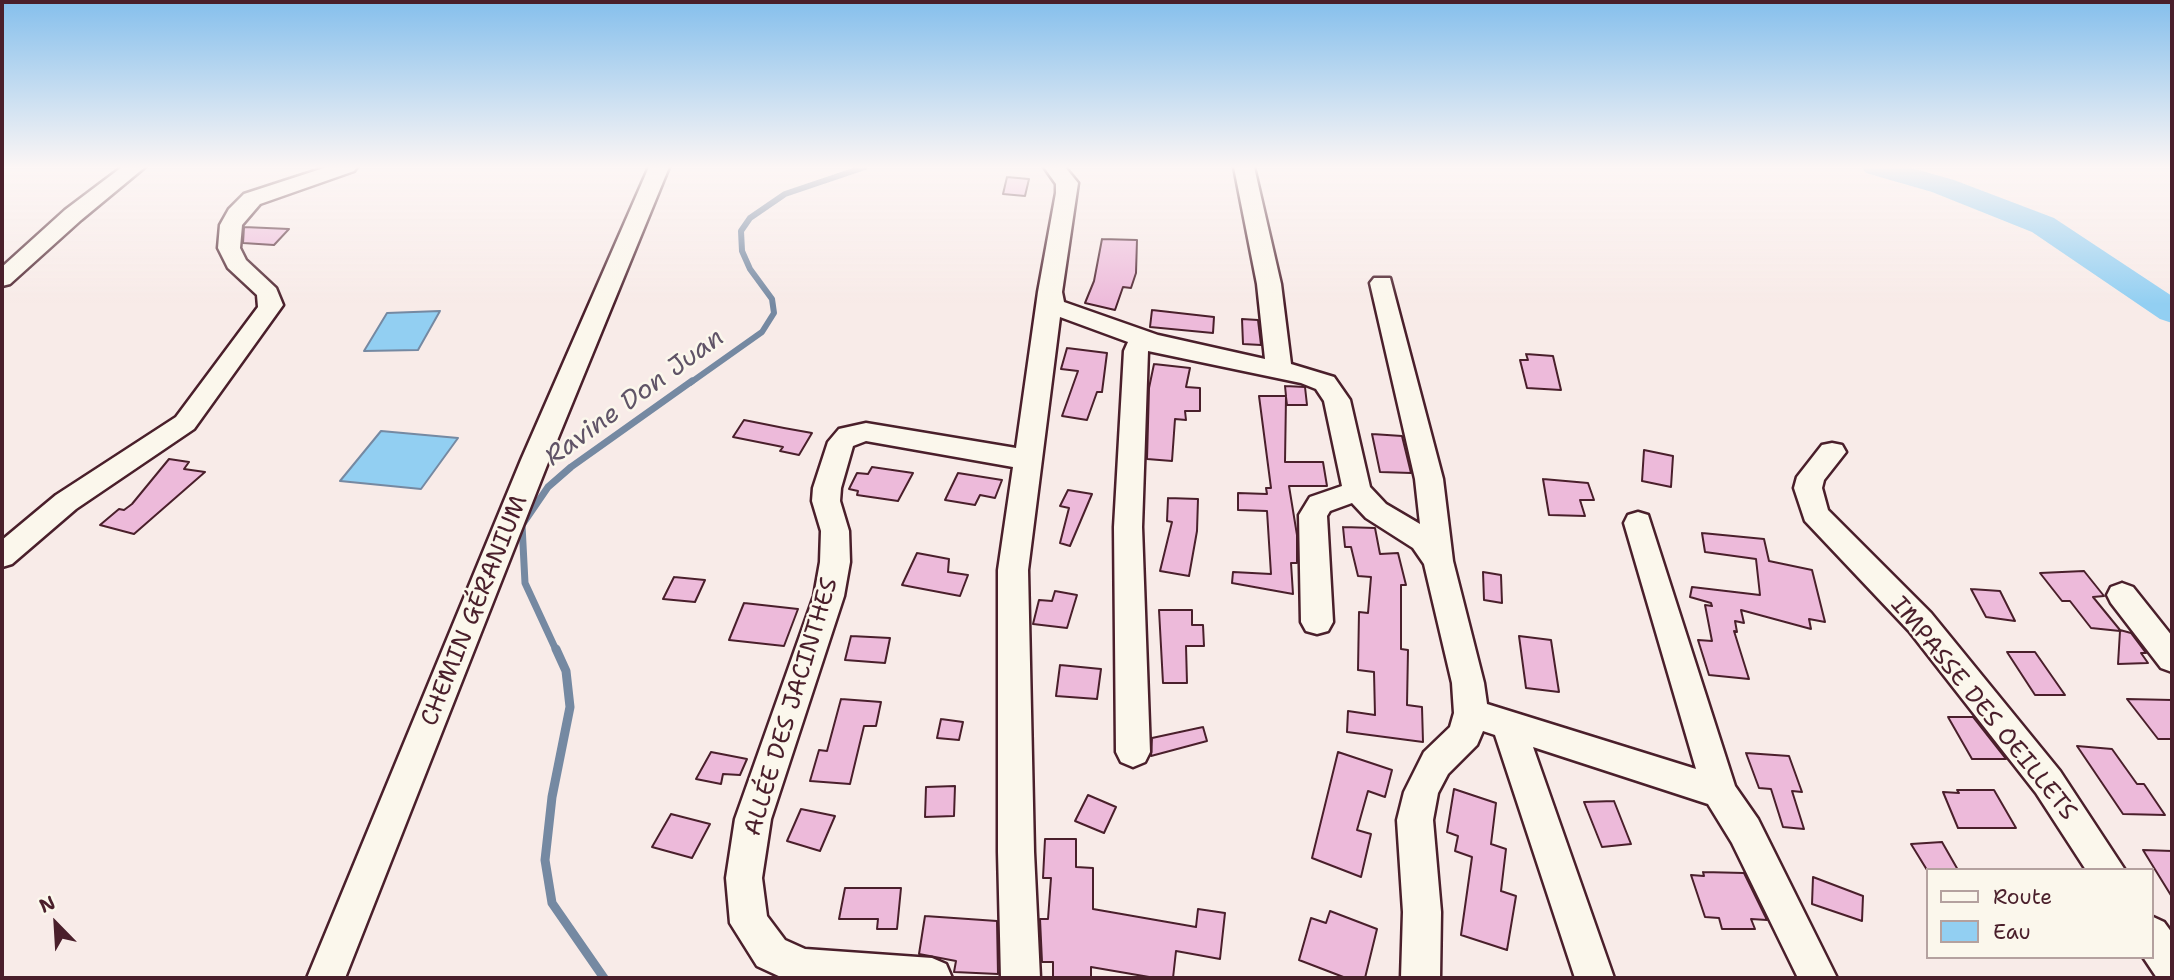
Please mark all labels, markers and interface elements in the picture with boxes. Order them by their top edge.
water label: Ravine Don Juan [539,323,731,473]
street label: CHEMIN GÉRANIUM [416,492,534,730]
street label: ALLÉE DES JACINTHES [739,574,845,840]
street label: IMPASSE DES OEILLETS [1884,592,2082,826]
legend [1926,868,2153,959]
text: Route [1993,883,2052,911]
north arrow [21,889,91,959]
text: N [35,890,59,919]
text: Eau [1993,918,2031,946]

